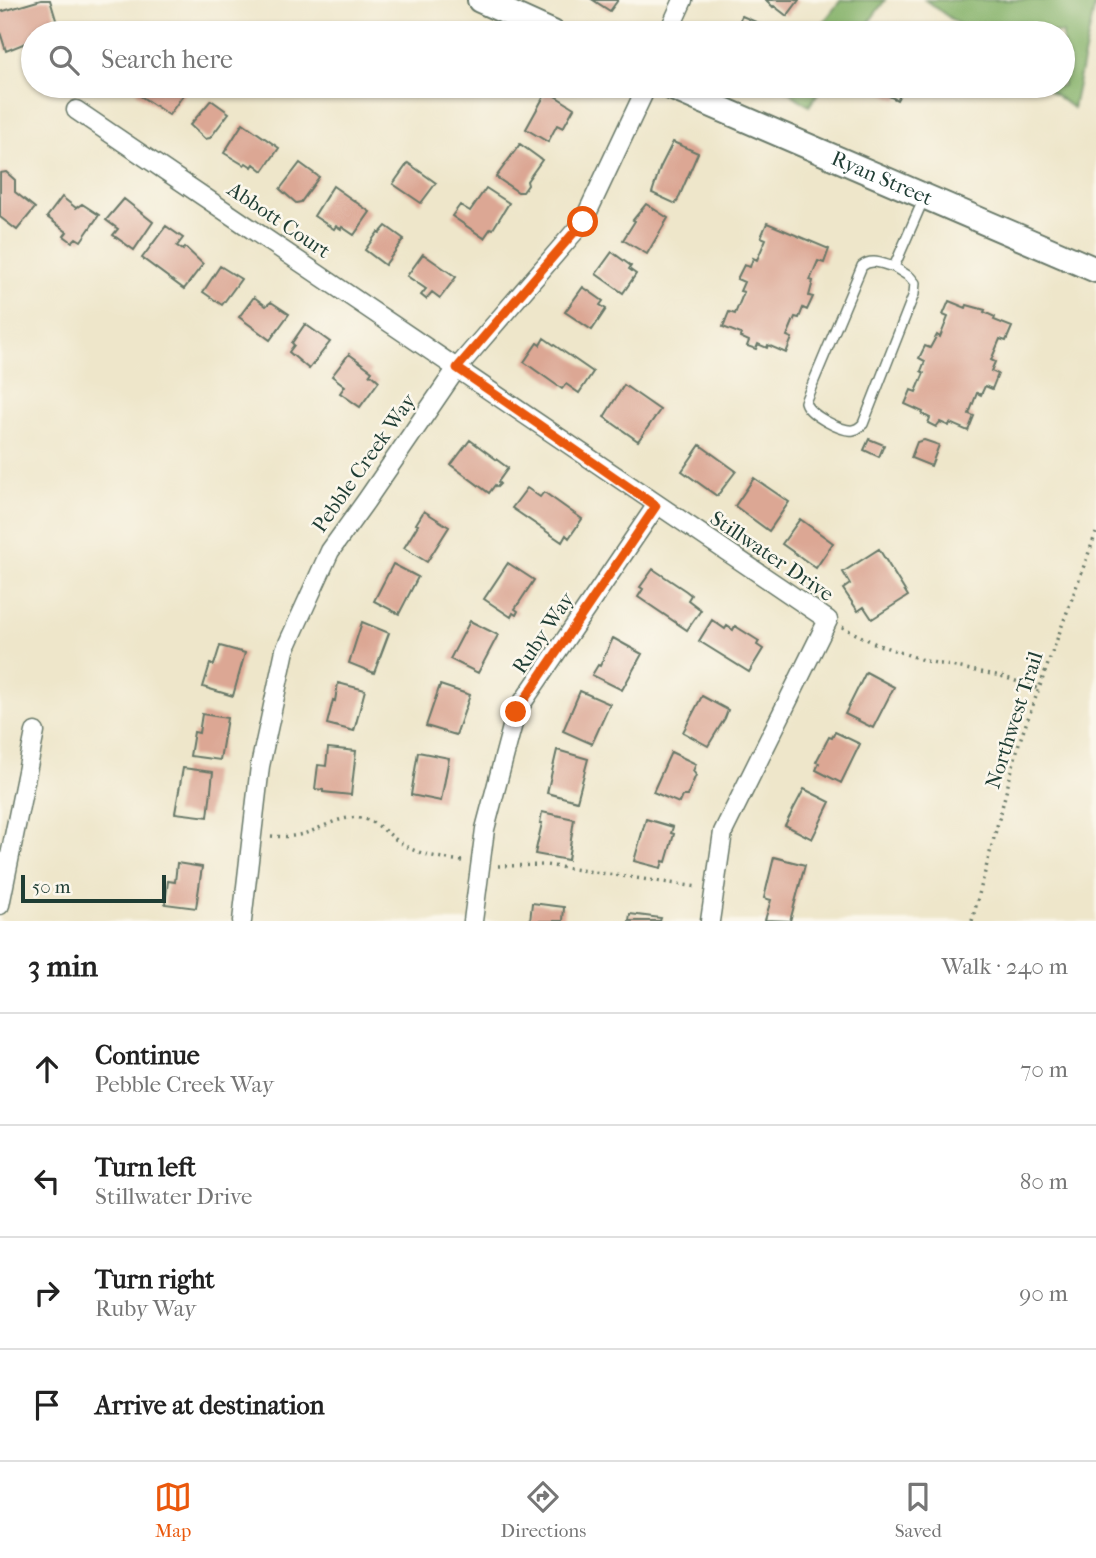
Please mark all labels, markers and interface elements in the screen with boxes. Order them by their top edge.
search box [21,21,1075,98]
icon: search [45,41,83,79]
text: Search here [101,44,233,75]
street label: Ryan Street [828,146,937,210]
street label: Abbott Court [222,176,335,263]
route start [567,206,598,237]
street label: Pebble Creek Way [307,388,421,537]
street label: Stillwater Drive [706,506,838,606]
street label: Ruby Way [507,587,579,678]
street label: Northwest Trail [981,648,1048,792]
route end [500,696,531,727]
scale bar [21,872,166,904]
text: 50 m [32,876,71,898]
text: 3 min [28,949,98,984]
text: Walk · 240 m [941,953,1068,980]
text: Continue [95,1040,200,1071]
icon: ahead [28,1050,66,1088]
text: 70 m [1020,1056,1068,1083]
text: Pebble Creek Way [95,1071,274,1098]
text: Turn left [95,1152,196,1183]
icon: left [28,1162,66,1200]
text: 80 m [1020,1168,1068,1195]
text: Stillwater Drive [95,1183,252,1210]
text: Turn right [95,1264,215,1295]
icon: right [28,1274,66,1312]
text: 90 m [1019,1280,1068,1307]
text: Ruby Way [95,1295,196,1322]
icon: arrive [28,1386,66,1424]
text: Arrive at destination [95,1390,325,1421]
tab: Map [154,1478,192,1542]
tab: Directions [501,1478,586,1542]
tab: Saved [895,1478,942,1542]

